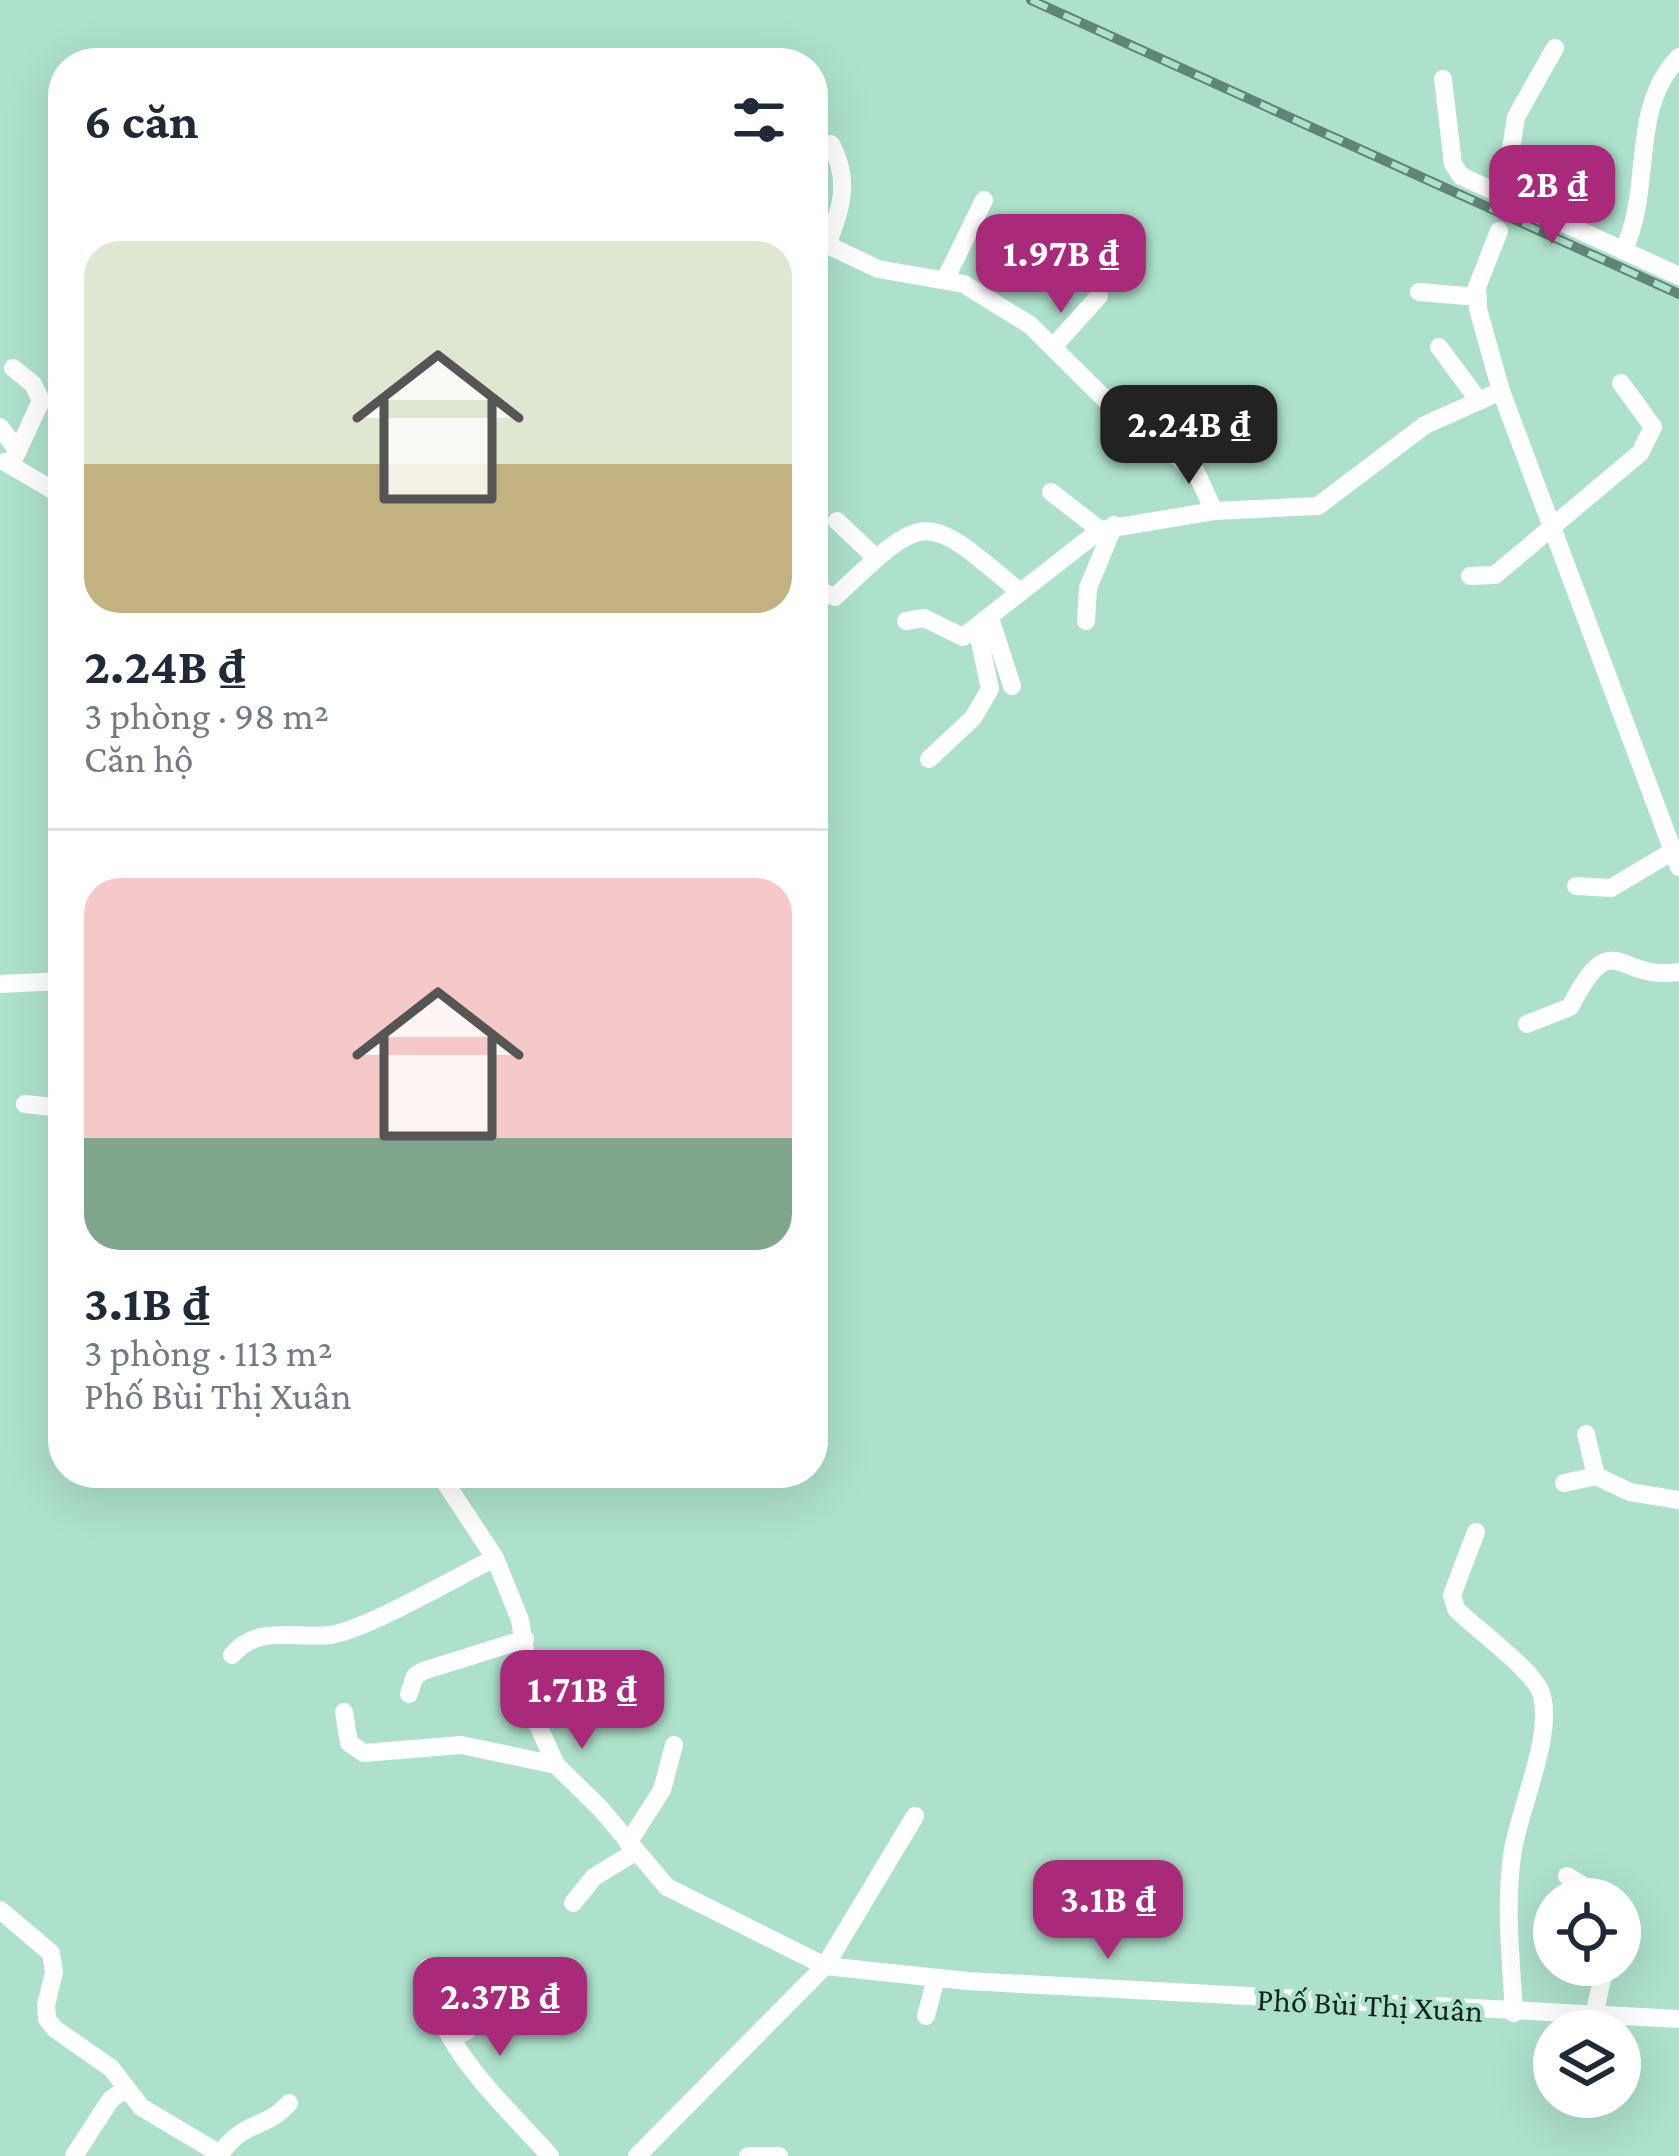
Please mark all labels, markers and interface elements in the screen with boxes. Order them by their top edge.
icon: filters [726,87,792,153]
text: 6 căn [84,92,199,149]
pin: 2B ₫ [1481,145,1623,247]
text: 2B ₫ [1516,162,1588,205]
pin: 1.97B ₫ [950,214,1172,316]
text: 1.97B ₫ [1003,231,1119,274]
icon: home [330,319,546,535]
pin: 2.24B ₫ [1078,385,1300,487]
text: 2.24B ₫ [1127,402,1251,445]
text: 2.24B ₫ [84,637,245,694]
text: 3 phòng · 98 m² [84,694,329,737]
text: Căn hộ [84,737,193,780]
icon: home [330,956,546,1172]
text: 3.1B ₫ [84,1274,210,1331]
text: 3 phòng · 113 m² [84,1331,333,1374]
text: Phố Bùi Thị Xuân [84,1374,352,1417]
pin: 1.71B ₫ [471,1650,693,1752]
text: 1.71B ₫ [527,1667,637,1710]
pin: 3.1B ₫ [1010,1860,1206,1962]
text: 3.1B ₫ [1060,1877,1156,1920]
map controls [1533,1878,1641,2118]
button: locate [1533,1878,1641,1986]
pin: 2.37B ₫ [389,1957,611,2059]
text: 2.37B ₫ [440,1974,560,2017]
street label: Phố Bùi Thị Xuân [1256,1980,1484,2029]
button: layers [1533,2010,1641,2118]

